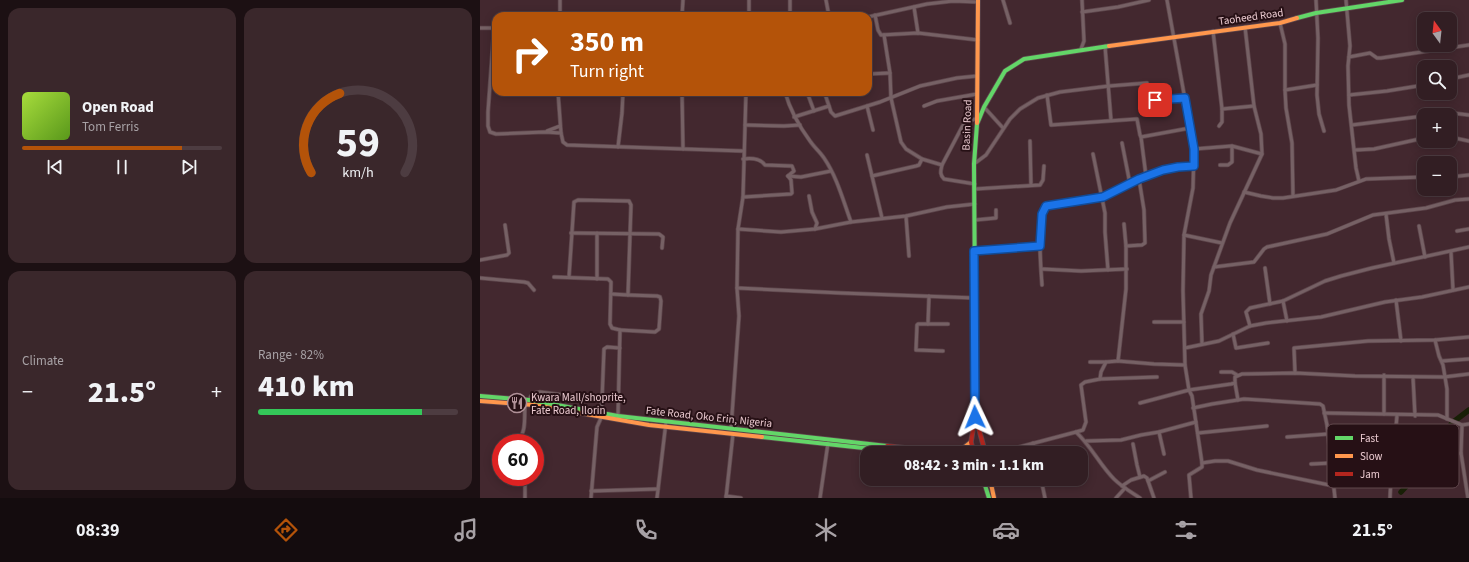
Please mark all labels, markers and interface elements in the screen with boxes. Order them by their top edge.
street label: Taoheed Road [1218,5,1284,29]
north arrow [1417,12,1457,52]
map controls [1417,12,1457,196]
text: 350 m [570,22,644,62]
icon: right [504,28,556,80]
text: Turn right [570,59,644,84]
button: search [1417,60,1457,100]
pin [1138,83,1172,117]
icon: arrive [1144,89,1166,111]
text: Open Road [82,97,154,118]
street label: Basin Road [959,99,975,151]
button: + [1417,108,1457,148]
text: 59 [336,113,380,173]
text: Tom Ferris [82,118,139,136]
icon: previous [44,156,66,178]
icon: pause [111,156,133,178]
icon: next [178,156,200,178]
button: − [1417,156,1457,196]
text: km/h [342,162,374,183]
text: Range · 82% [258,346,324,364]
text: Climate [22,352,64,370]
text: 410 km [258,365,355,408]
text: 21.5° [88,371,156,414]
text: − [22,376,33,408]
text: + [211,376,222,408]
place label: Kwara Mall/shoprite, Fate Road, Ilorin [531,390,626,418]
restaurant icon: Kwara Mall/shoprite, Fate Road, Ilorin [506,392,528,414]
position arrow [954,396,996,438]
street label: Fate Road, Oko Erin, Nigeria [645,403,773,431]
legend [1327,424,1459,488]
text: Fast [1360,431,1379,446]
speed limit sign: 60 [492,434,544,486]
text: Slow [1360,449,1383,464]
text: 08:42 · 3 min · 1.1 km [904,455,1044,476]
text: Jam [1360,467,1380,482]
icon: directions [272,516,300,544]
icon: music [452,516,480,544]
icon: phone [632,516,660,544]
icon: climate [812,516,840,544]
icon: car [992,516,1020,544]
icon: filters [1172,516,1200,544]
text: 08:39 [76,518,119,543]
text: 21.5° [1352,518,1393,543]

